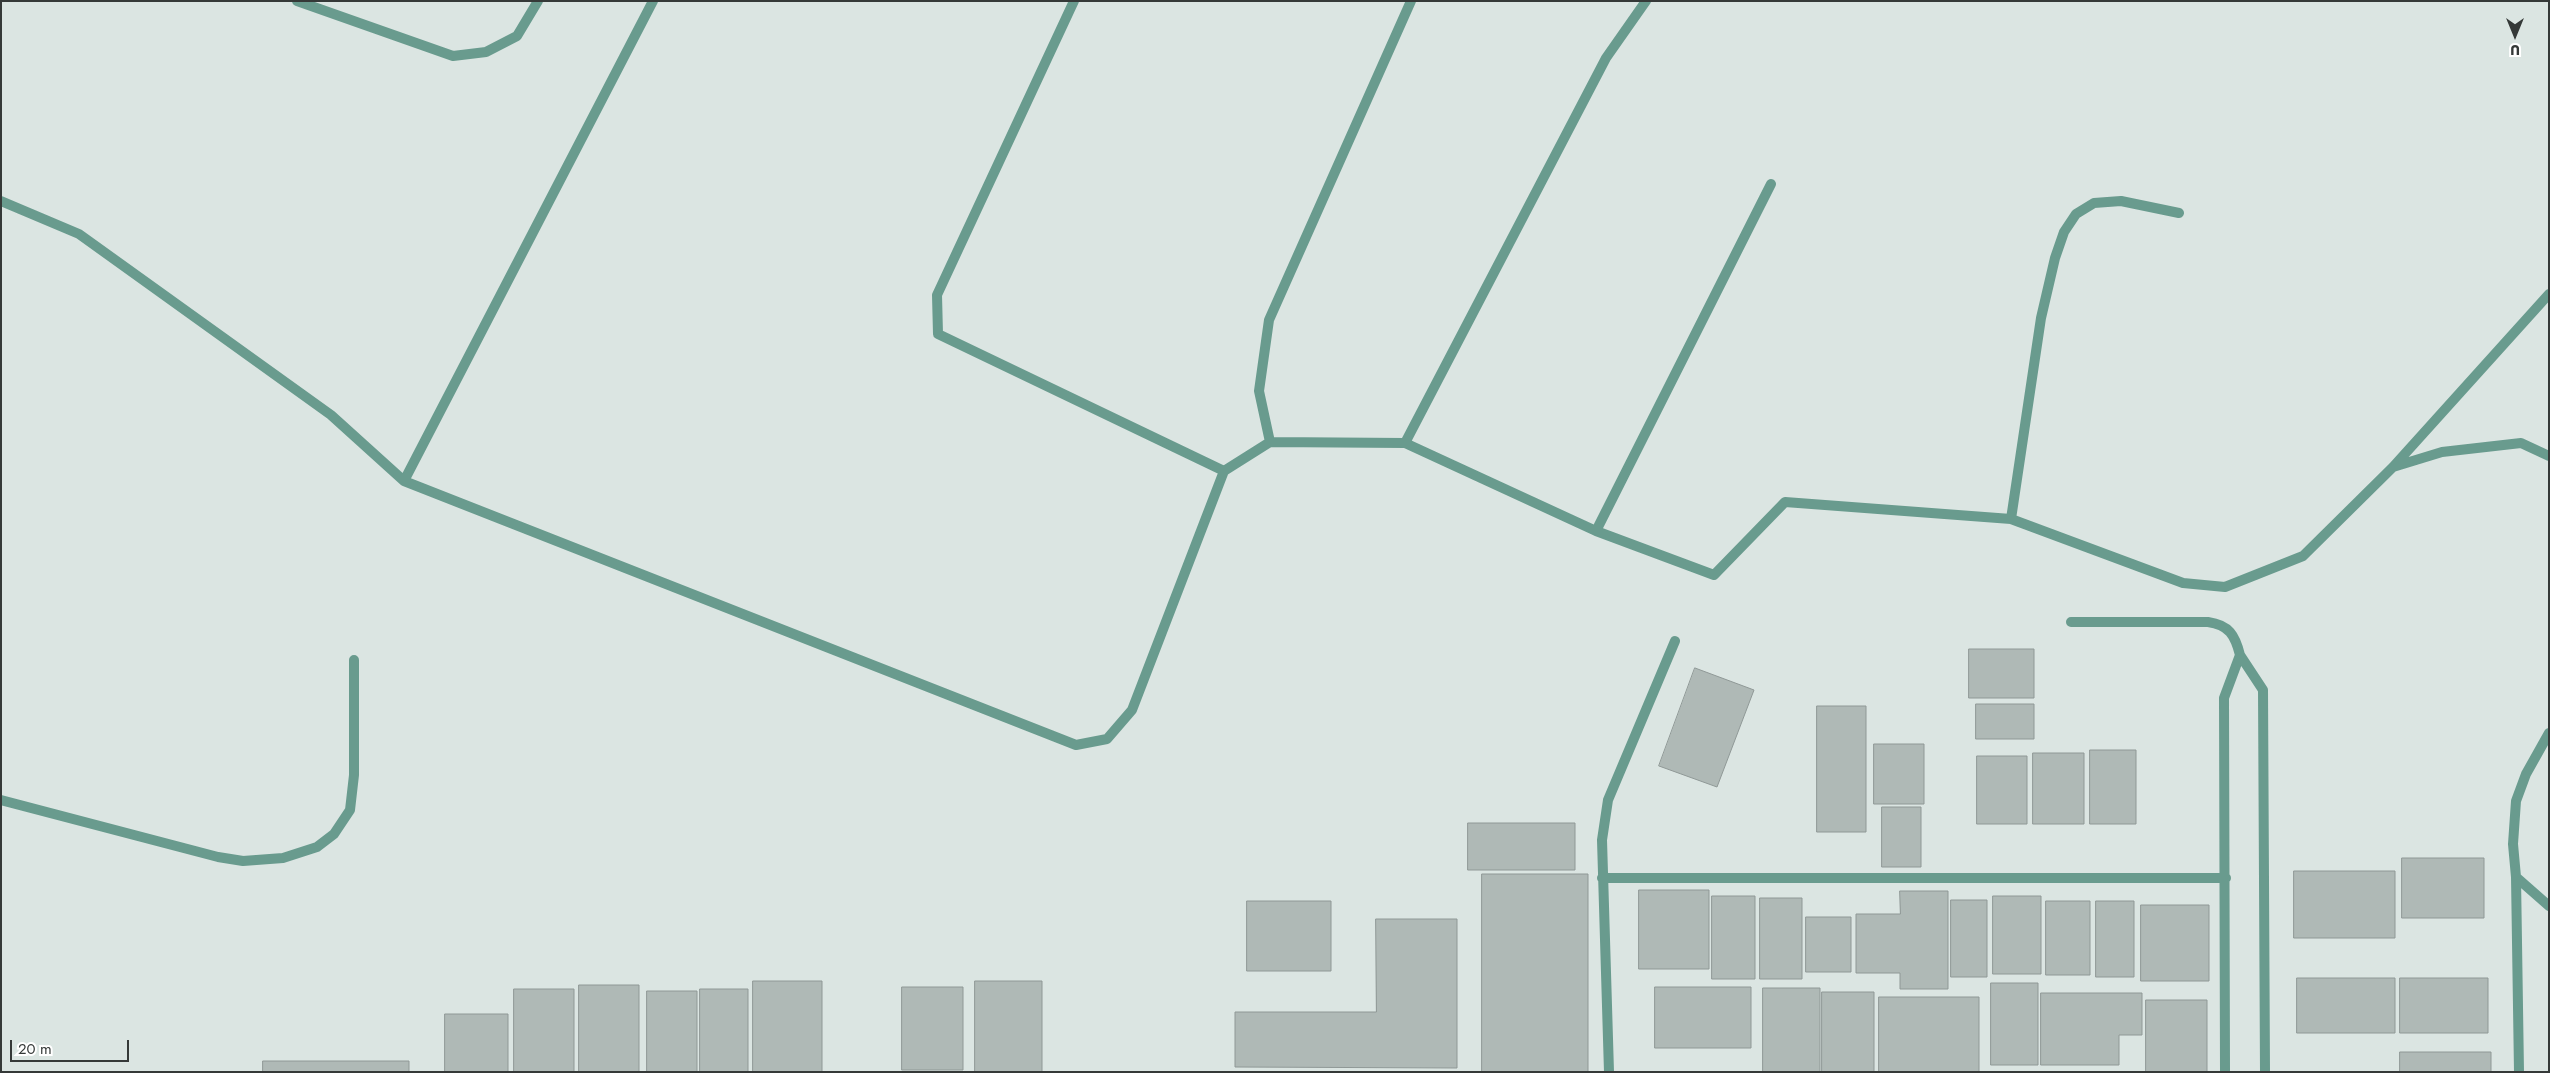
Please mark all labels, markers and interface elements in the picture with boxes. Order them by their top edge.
north arrow [2490,10,2540,60]
text: U [2510,40,2520,60]
scale bar [12,1030,131,1062]
text: 20 m [18,1038,52,1060]

